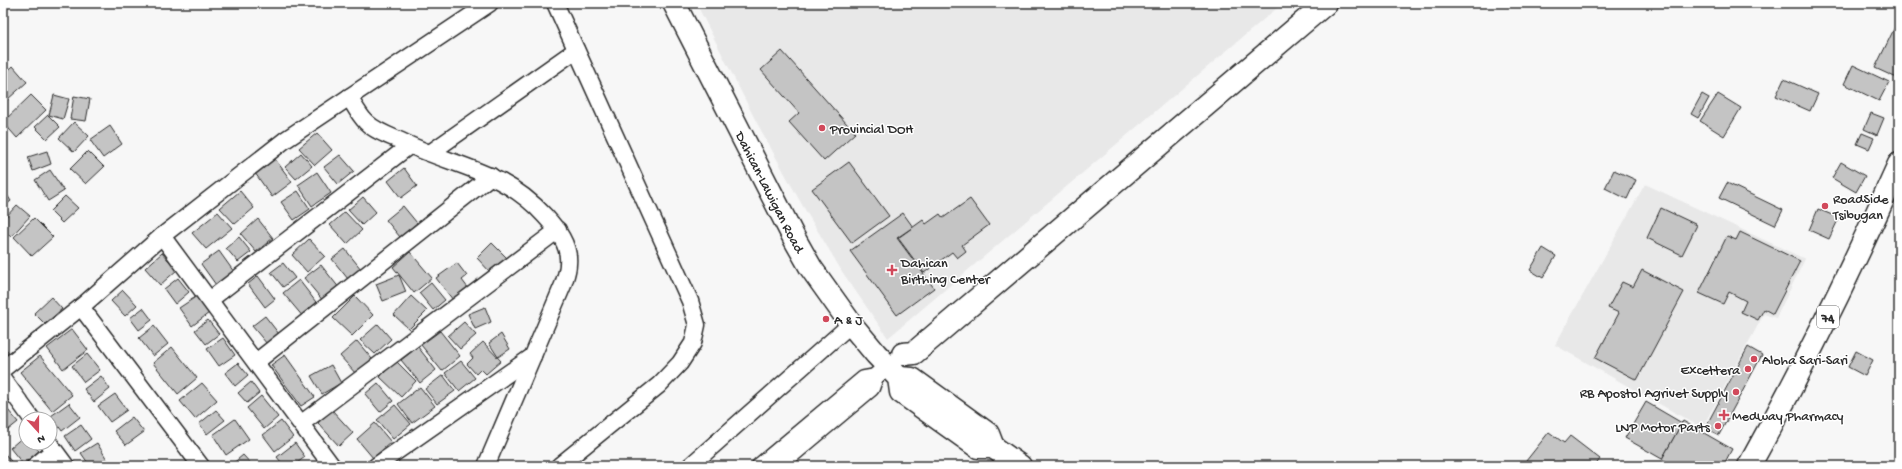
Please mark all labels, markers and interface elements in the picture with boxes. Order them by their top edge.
place label: Provincial DOH [829,122,914,139]
marker: Provincial DOH [817,123,827,133]
street label: Dahican-Lawigan Road [730,128,808,258]
place label: RoadSide Tsibugan [1832,192,1889,225]
marker: RoadSide Tsibugan [1820,201,1830,211]
place label: Dahican Birthing Center [900,256,991,289]
marker: Dahican Birthing Center [886,264,898,276]
road number: 74 [1817,306,1839,328]
place label: A & J [834,313,863,330]
marker: A & J [821,314,831,324]
place label: Aloha Sari-Sari [1762,353,1848,370]
marker: Aloha Sari-Sari [1749,354,1759,364]
place label: Excettera [1681,363,1741,380]
marker: Excettera [1743,364,1753,374]
place label: RB Apostol Agrivet Supply [1580,386,1728,403]
marker: RB Apostol Agrivet Supply [1731,387,1741,397]
place label: Medway Pharmacy [1732,409,1843,426]
marker: Medway Pharmacy [1719,410,1729,420]
north arrow [18,411,58,451]
place label: LNP Motor Parts [1615,420,1711,437]
marker: LNP Motor Parts [1713,421,1723,431]
text: N [35,432,46,445]

